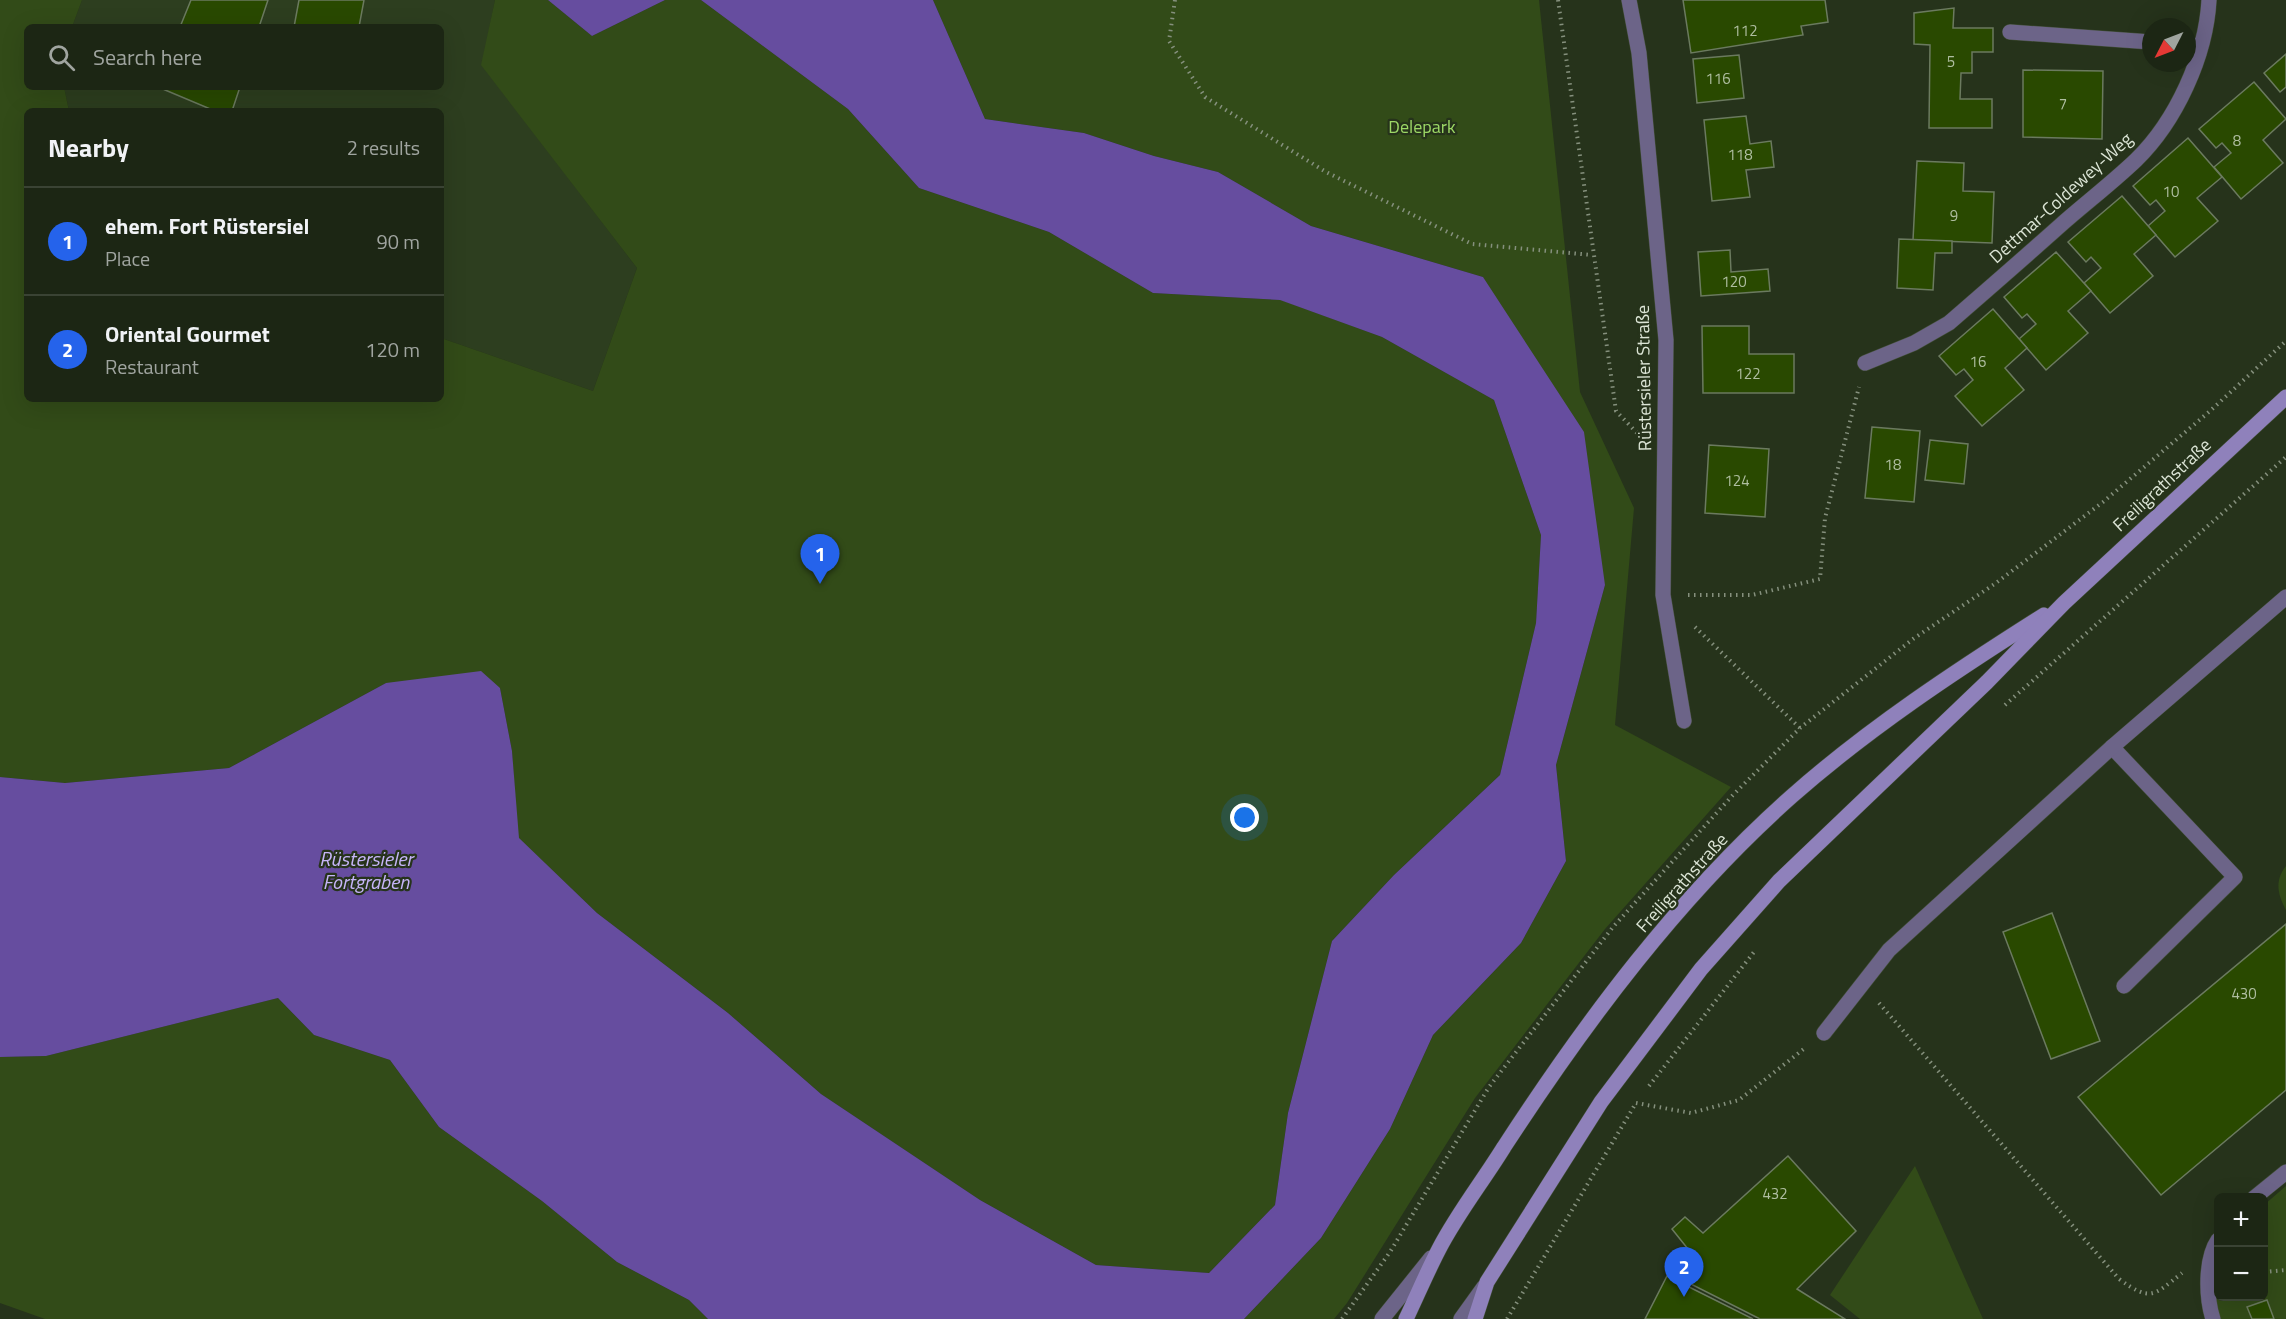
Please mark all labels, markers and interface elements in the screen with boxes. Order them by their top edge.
north arrow [2142,18,2196,72]
house number: 112 [1732,19,1758,42]
search box [24,24,444,90]
text: Search here [93,40,202,74]
icon: search [45,41,78,74]
house number: 5 [1947,50,1955,73]
house number: 116 [1705,67,1731,90]
house number: 7 [2059,92,2067,115]
park label: Delepark [1388,113,1456,140]
street label: Dettmar-Coldewey-Weg [1983,126,2138,270]
text: Nearby [48,128,129,167]
house number: 8 [2233,129,2241,152]
text: 2 results [347,132,420,163]
house number: 118 [1727,143,1753,166]
house number: 10 [2163,180,2179,203]
house number: 9 [1950,204,1958,227]
text: ehem. Fort Rüstersiel [105,209,309,243]
text: 1 [62,226,73,257]
text: 90 m [376,226,420,257]
text: Place [105,243,150,274]
house number: 120 [1721,270,1747,293]
street label: Rüstersieler Straße [1629,305,1658,451]
text: Oriental Gourmet [105,317,270,351]
text: 2 [62,334,73,365]
text: 120 m [365,334,420,365]
house number: 16 [1970,350,1986,373]
text: Restaurant [105,351,199,382]
house number: 122 [1735,362,1761,385]
street label: Freiligrathstraße [2106,432,2217,538]
house number: 18 [1885,453,1901,476]
house number: 124 [1724,469,1750,492]
pin: 1 [800,534,840,584]
your location [1230,803,1259,832]
street label: Freiligrathstraße [1629,827,1734,939]
water label: Rüstersieler Fortgraben [319,843,415,897]
house number: 430 [2231,982,2257,1005]
house number: 432 [1762,1182,1788,1205]
map controls [2214,1193,2268,1301]
button: + [2214,1193,2268,1247]
button: − [2214,1247,2268,1301]
pin: 2 [1664,1248,1704,1297]

